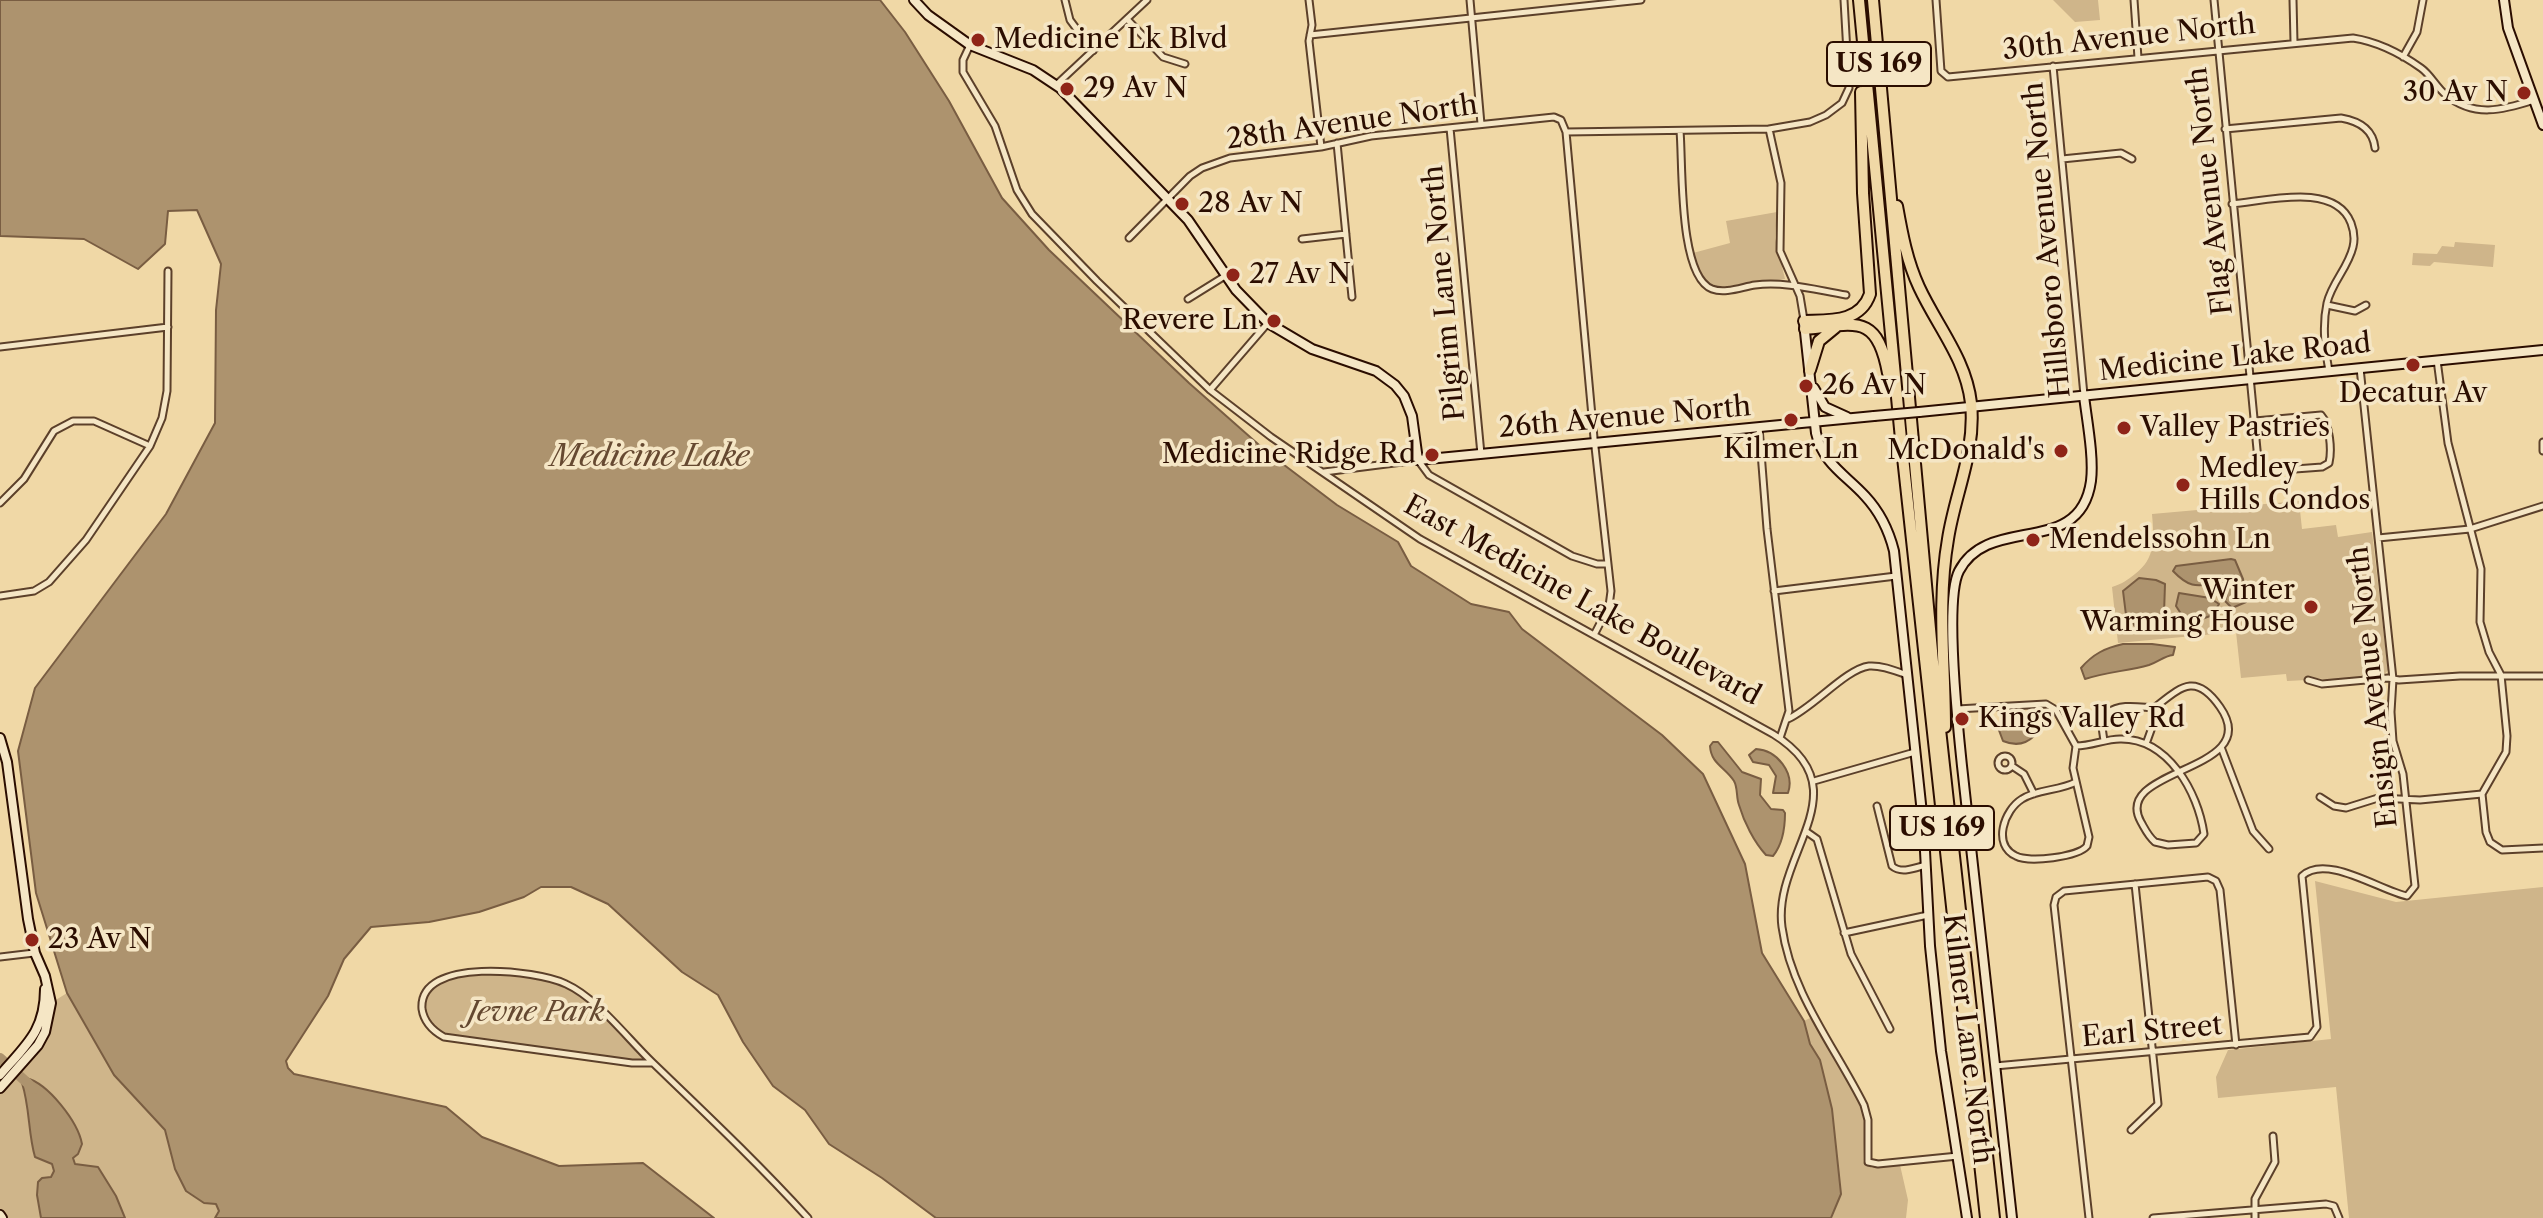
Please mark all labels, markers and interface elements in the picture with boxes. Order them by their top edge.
street label: 30th Avenue North [2001,8,2257,68]
place label: Medicine Lk Blvd [994,23,1228,57]
marker: Medicine Lk Blvd [969,31,987,49]
road number: US 169 [1827,42,1931,86]
street label: Flag Avenue North [2181,65,2241,317]
place label: 29 Av N [1083,72,1188,106]
place label: 30 Av N [2403,76,2508,110]
marker: 29 Av N [1058,80,1076,98]
street label: Hillsboro Avenue North [2017,81,2079,399]
marker: 30 Av N [2515,84,2533,102]
street label: 28th Avenue North [1224,89,1480,157]
street label: Pilgrim Lane North [1417,164,1473,422]
place label: 28 Av N [1198,187,1303,221]
marker: 28 Av N [1173,195,1191,213]
place label: 27 Av N [1249,258,1351,292]
marker: 27 Av N [1224,266,1242,284]
place label: Revere Ln [1122,304,1258,338]
marker: Revere Ln [1265,312,1283,330]
street label: Medicine Lake Road [2097,327,2373,389]
marker: Decatur Av [2404,356,2422,374]
place label: 26 Av N [1822,369,1927,403]
marker: 26 Av N [1797,377,1815,395]
place label: Decatur Av [2339,377,2487,411]
street label: 26th Avenue North [1497,390,1753,446]
marker: Kilmer Ln [1782,411,1800,429]
place label: Valley Pastries [2140,411,2330,445]
marker: Valley Pastries [2115,419,2133,437]
place label: Kilmer Ln [1723,433,1859,467]
place label: McDonald's [1887,434,2045,468]
place label: Medicine Ridge Rd [1162,438,1416,472]
water label: Medicine Lake [550,439,750,475]
marker: McDonald's [2052,442,2070,460]
marker: Medicine Ridge Rd [1423,446,1441,464]
place label: Medley Hills Condos [2199,452,2370,518]
marker: Medley Hills Condos [2174,476,2192,494]
street label: East Medicine Lake Boulevard [1398,489,1766,713]
place label: Mendelssohn Ln [2049,523,2271,557]
marker: Mendelssohn Ln [2024,531,2042,549]
street label: Ensign Avenue North [2342,544,2406,830]
place label: Winter Warming House [2080,574,2295,640]
marker: Winter Warming House [2302,598,2320,616]
place label: Kings Valley Rd [1978,702,2185,736]
marker: Kings Valley Rd [1953,710,1971,728]
road number: US 169 [1890,806,1994,850]
street label: Kilmer Lane North [1935,912,1999,1166]
place label: 23 Av N [48,923,152,957]
marker: 23 Av N [23,931,41,949]
park label: Jevne Park [467,996,605,1030]
street label: Earl Street [2080,1009,2224,1055]

